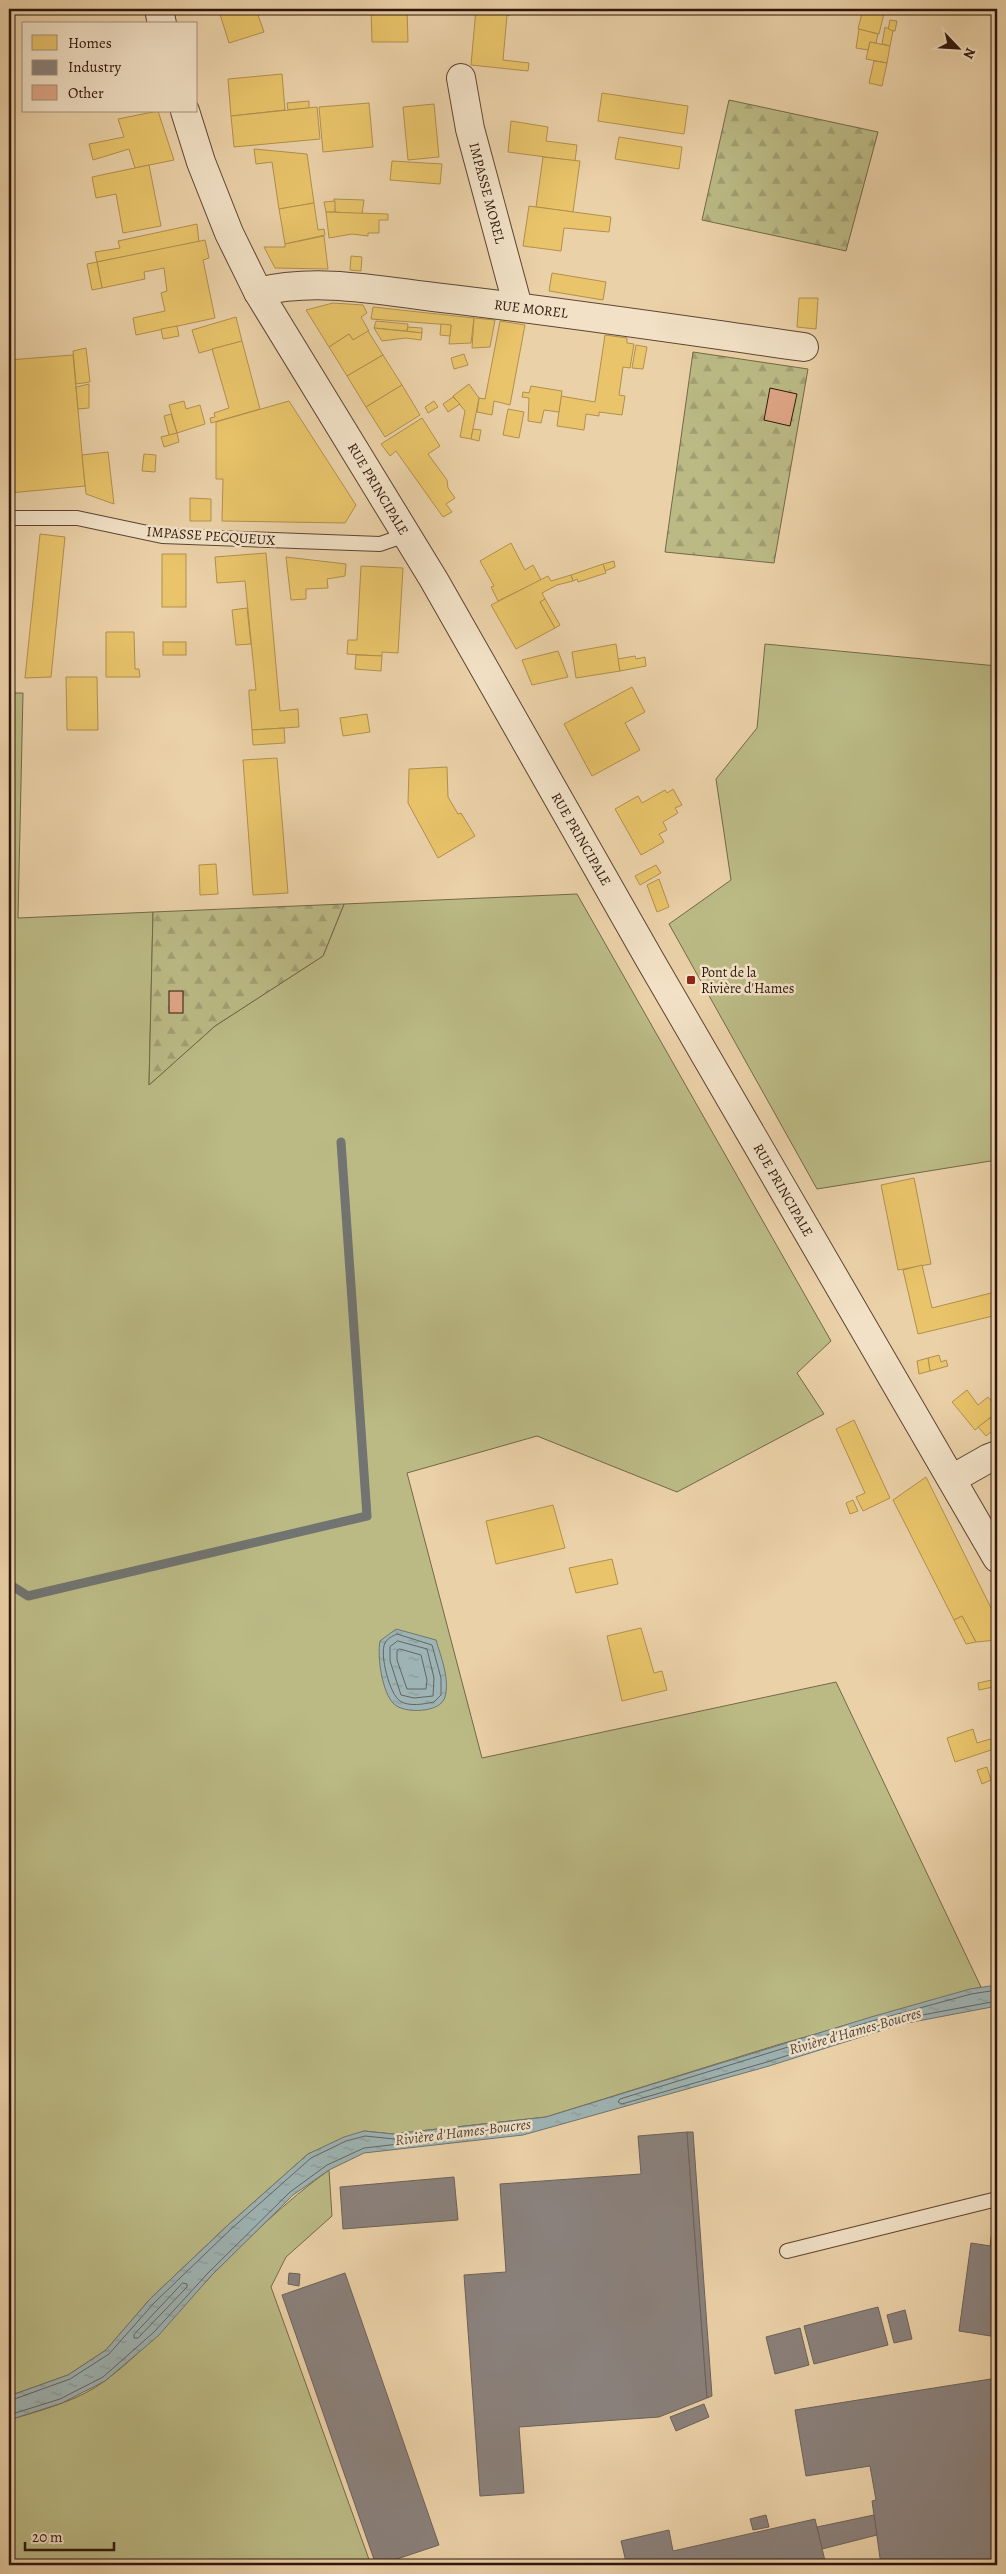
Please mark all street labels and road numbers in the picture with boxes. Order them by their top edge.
street label: IMPASSE MOREL [464,140,510,246]
street label: RUE MOREL [493,295,570,323]
street label: RUE PRINCIPALE [343,439,413,539]
street label: IMPASSE PECQUEUX [146,522,277,550]
street label: RUE PRINCIPALE [547,789,615,889]
street label: RUE PRINCIPALE [749,1140,817,1240]

